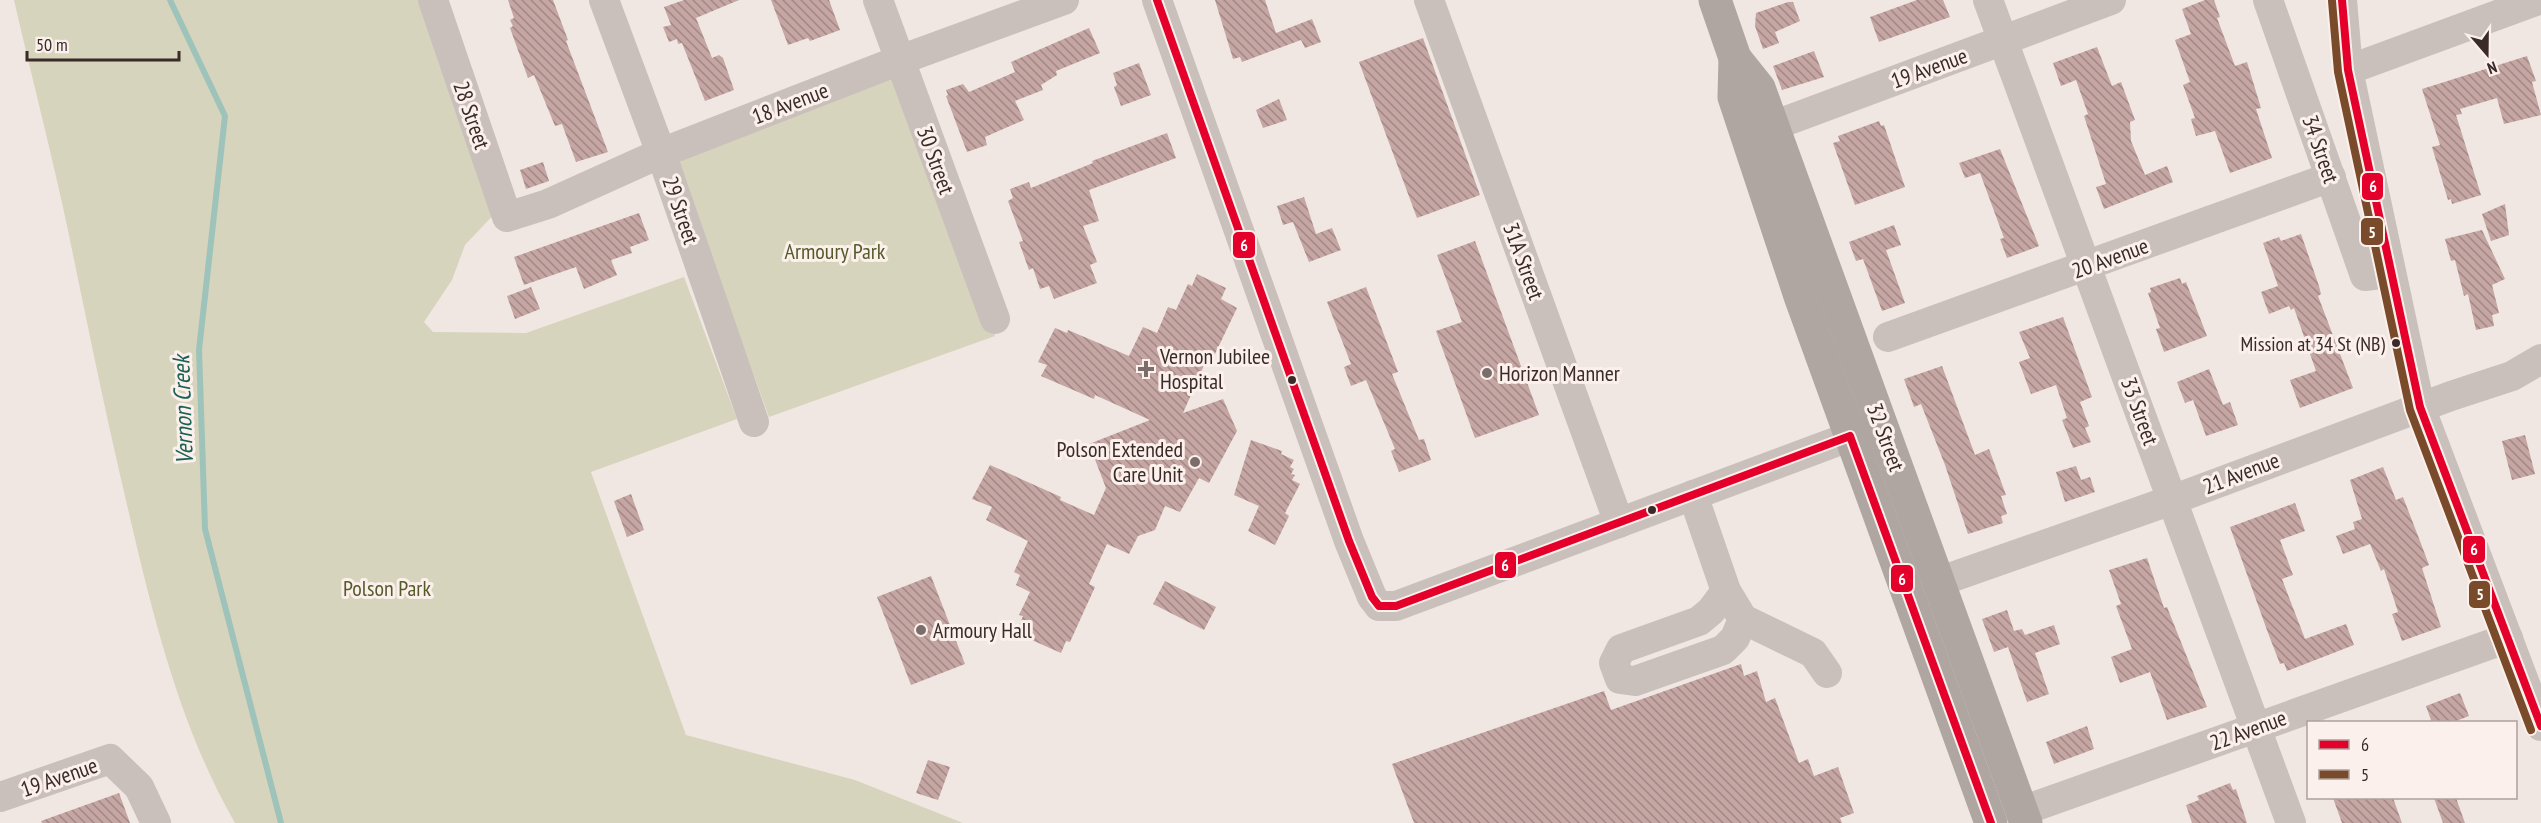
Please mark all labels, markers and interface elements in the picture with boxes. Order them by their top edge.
scale bar [27,24,178,62]
north arrow [2457,24,2517,84]
text: 50 m [36,33,68,56]
street label: 19 Avenue [1887,41,1971,95]
text: N [2485,57,2500,79]
street label: 18 Avenue [748,76,832,130]
street label: 28 Street [447,77,497,153]
street label: 34 Street [2296,111,2346,187]
street label: 30 Street [911,122,961,198]
street label: 29 Street [656,172,706,248]
line badge: 6 [2361,172,2384,201]
text: 6 [2369,176,2377,196]
line badge: 5 [2360,217,2384,246]
street label: 31A Street [1497,219,1551,303]
text: 5 [2368,222,2376,242]
line badge: 6 [1232,231,1256,259]
street label: 20 Avenue [2068,231,2152,285]
text: 6 [1240,235,1248,255]
park label: Armoury Park [785,237,886,265]
place label: Mission at 34 St (NB) [2241,331,2385,357]
marker: Mission at 34 St (NB) [2390,337,2402,349]
place label: Vernon Jubilee Hospital [1159,342,1270,395]
water label: Vernon Creek [165,352,200,465]
place label: Horizon Manner [1499,359,1620,387]
marker: Vernon Jubilee Hospital [1137,360,1155,378]
marker: Horizon Manner [1480,366,1494,380]
street label: 33 Street [2115,373,2165,449]
unlabelled marker [1286,374,1298,386]
street label: 32 Street [1861,399,1911,475]
place label: Polson Extended Care Unit [1057,435,1183,488]
street label: 21 Avenue [2199,446,2283,500]
marker: Polson Extended Care Unit [1188,455,1202,469]
unlabelled marker [1646,504,1658,516]
line badge: 6 [2462,535,2486,564]
text: 6 [2470,539,2478,559]
line badge: 6 [1494,551,1517,579]
text: 6 [1501,555,1509,575]
line badge: 6 [1890,564,1914,593]
text: 6 [1898,569,1906,589]
park label: Polson Park [343,574,431,602]
line badge: 5 [2468,580,2491,609]
text: 5 [2476,584,2484,604]
place label: Armoury Hall [933,616,1033,644]
marker: Armoury Hall [914,623,928,637]
street label: 22 Avenue [2206,703,2290,757]
legend [2307,721,2517,799]
text: 6 [2361,733,2369,756]
street label: 19 Avenue [17,751,101,803]
text: 5 [2361,763,2369,786]

